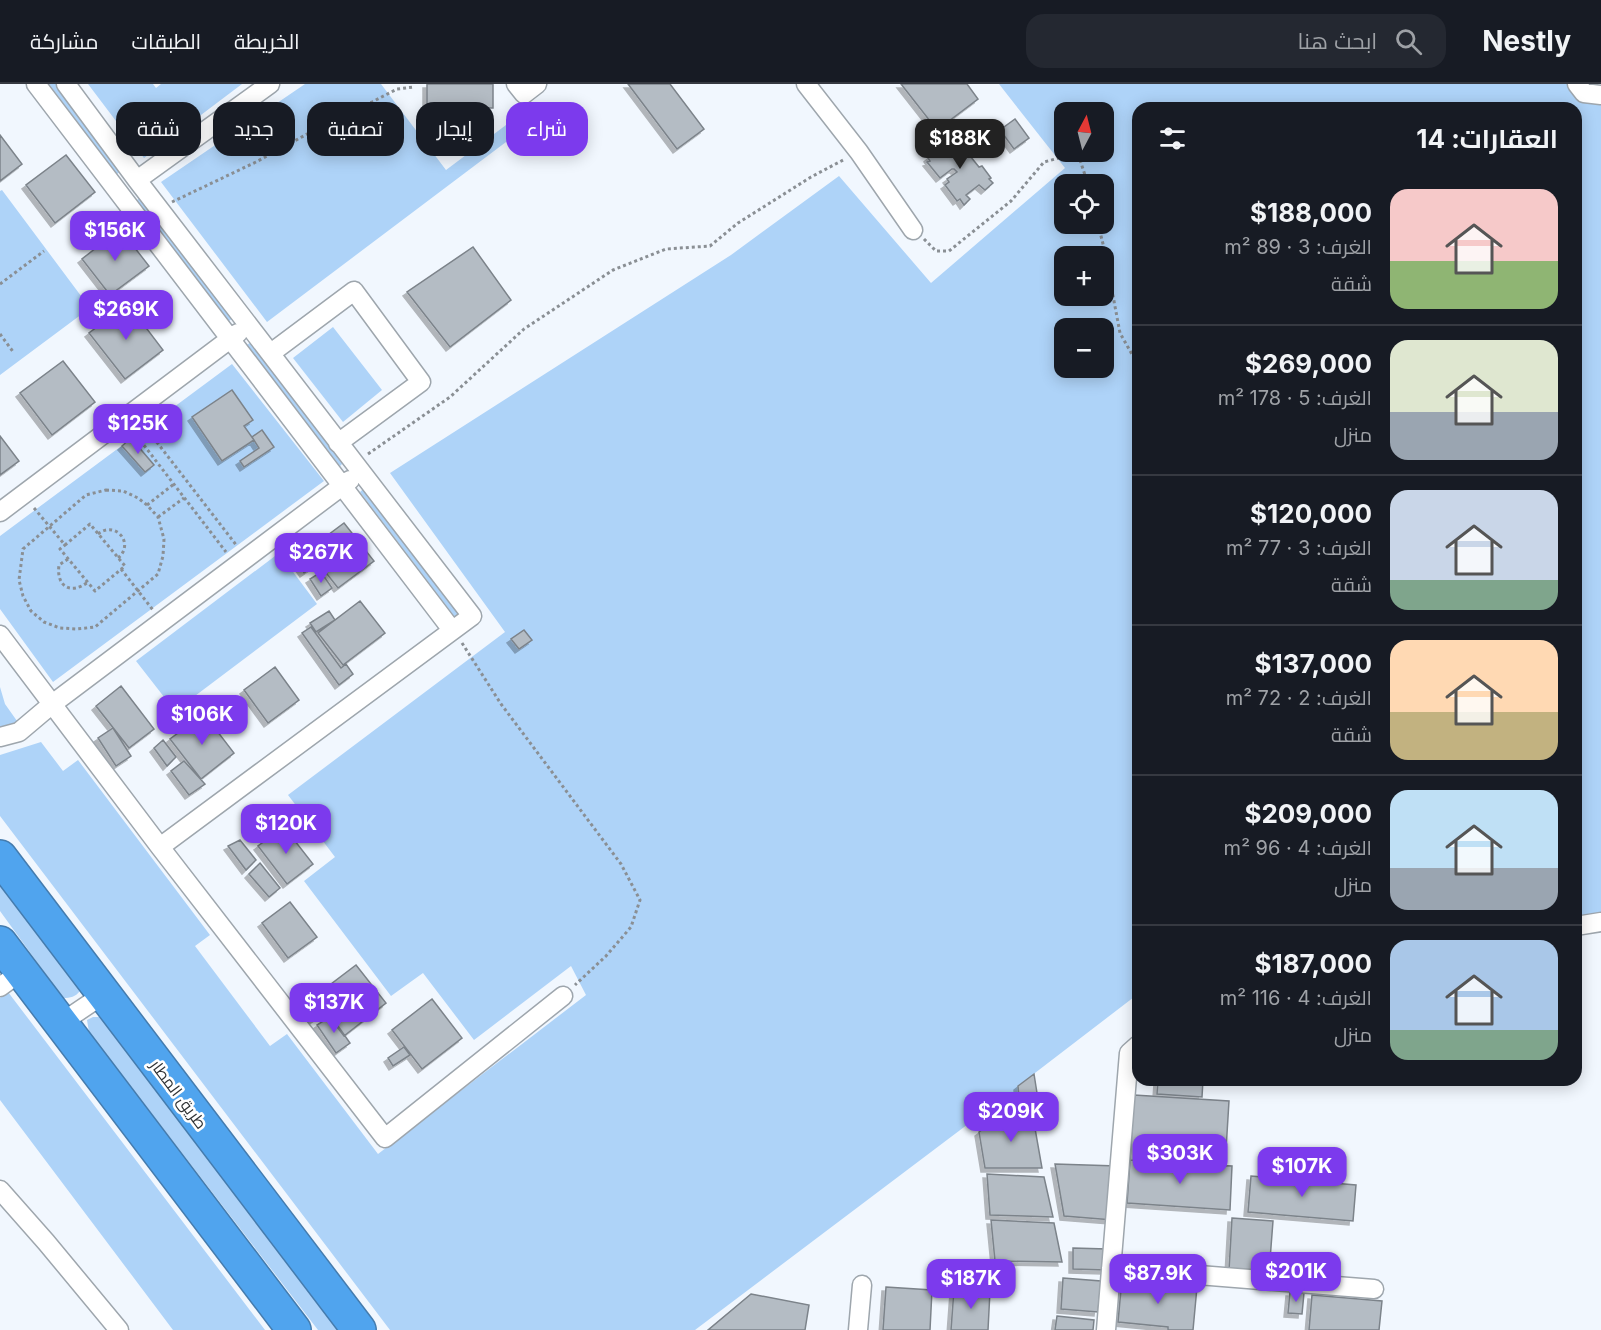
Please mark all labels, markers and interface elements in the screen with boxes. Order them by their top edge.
search box [1026,14,1446,68]
text: Nestly [1482,24,1571,58]
icon: search [1392,25,1425,58]
text: ابحث هنا [1298,28,1377,54]
text: مشاركة [30,29,99,54]
text: الطبقات [132,29,201,54]
text: الخريطة [234,29,300,54]
chip: شقة [116,102,201,156]
chip: جديد [213,102,295,156]
chip: تصفية [307,102,404,156]
chip: إيجار [416,102,494,156]
chip: شراء [506,102,588,156]
north arrow [1054,102,1114,162]
map controls [1054,102,1114,378]
pin: $188K [918,119,1002,170]
icon: filters [1156,122,1189,155]
text: العقارات: 14 [1416,123,1558,154]
text: $188K [929,126,991,150]
button: locate [1054,174,1114,234]
text: $188,000 [1250,197,1372,228]
pin: $156K [73,211,157,262]
icon: home [1438,213,1510,285]
text: $156K [84,218,146,242]
text: الغرف: 3 · 89 m² [1224,235,1372,259]
button: + [1054,246,1114,306]
text: شقة [1331,272,1372,296]
pin: $269K [84,290,168,341]
text: $269K [93,297,159,321]
button: − [1054,318,1114,378]
text: $269,000 [1245,348,1372,379]
icon: home [1438,364,1510,436]
text: الغرف: 5 · 178 m² [1218,386,1372,410]
pin: $125K [96,404,180,455]
text: $125K [107,411,169,435]
text: منزل [1334,423,1372,447]
text: $120,000 [1250,498,1372,529]
icon: home [1438,514,1510,586]
pin: $267K [279,533,363,584]
text: الغرف: 3 · 77 m² [1226,536,1372,560]
text: $267K [289,540,353,564]
text: شقة [1331,573,1372,597]
text: $137,000 [1255,648,1372,679]
icon: home [1438,664,1510,736]
text: الغرف: 2 · 72 m² [1226,686,1372,710]
pin: $106K [160,695,244,746]
text: $106K [171,702,233,726]
text: شقة [1331,723,1372,747]
text: $209,000 [1244,798,1372,829]
pin: $120K [244,804,328,855]
text: $120K [255,811,317,835]
icon: home [1438,814,1510,886]
text: الغرف: 4 · 96 m² [1224,836,1372,860]
text: منزل [1334,873,1372,897]
text: $187,000 [1254,948,1372,979]
icon: home [1438,964,1510,1036]
pin: $137K [292,983,376,1034]
text: الغرف: 4 · 116 m² [1220,986,1372,1010]
text: $137K [304,990,364,1014]
text: منزل [1334,1023,1372,1047]
street label: طريق المطار [145,1055,212,1133]
pin: $209K [969,1092,1053,1143]
text: $209K [978,1099,1044,1123]
pin: $303K [1138,1134,1222,1185]
text: $303K [1147,1141,1213,1165]
pin: $107K [1260,1147,1344,1198]
text: $107K [1272,1154,1332,1178]
pin: $201K [1254,1252,1338,1303]
pin: $87.9K [1109,1254,1207,1305]
pin: $187K [929,1259,1013,1310]
text: $201K [1265,1259,1327,1283]
text: $87.9K [1123,1261,1193,1285]
text: $187K [941,1266,1001,1290]

